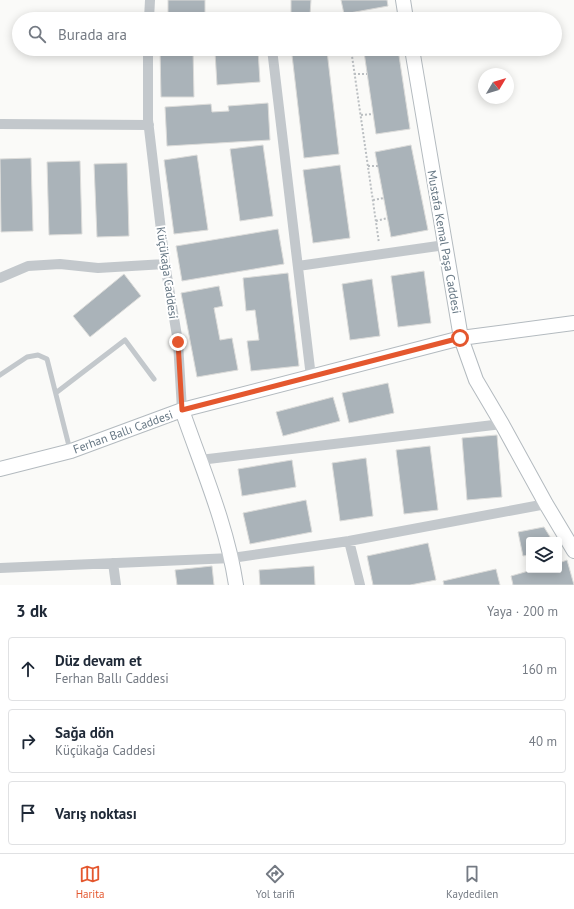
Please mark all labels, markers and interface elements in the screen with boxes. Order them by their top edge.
search box [12,12,562,56]
icon: search [26,23,48,45]
text: Burada ara [58,25,127,44]
north arrow [478,68,514,104]
street label: Mustafa Kemal Paşa Caddesi [424,169,465,315]
street label: Küçükağa Caddesi [154,226,181,320]
route start [451,329,469,347]
route end [169,333,187,351]
street label: Ferhan Ballı Caddesi [71,407,175,457]
map controls [526,537,562,573]
button: layers [526,537,562,573]
text: 3 dk [16,600,47,622]
text: Yaya · 200 m [487,603,558,620]
text: Düz devam et [55,651,142,670]
icon: ahead [17,658,39,680]
text: 160 m [522,661,557,678]
text: Ferhan Ballı Caddesi [55,670,169,687]
text: Sağa dön [55,723,114,742]
icon: right [17,730,39,752]
text: 40 m [529,733,557,750]
text: Küçükağa Caddesi [55,742,156,759]
icon: arrive [17,802,39,824]
text: Varış noktası [55,804,137,823]
tab: Harita [76,863,104,901]
tab: Yol tarifi [256,863,295,901]
tab: Kaydedilen [446,863,498,901]

